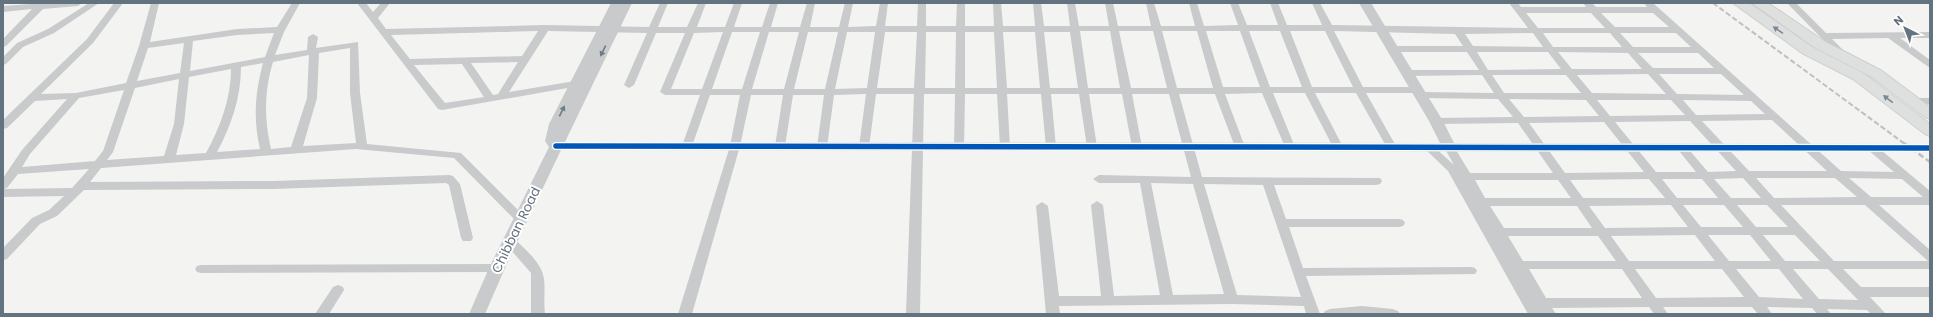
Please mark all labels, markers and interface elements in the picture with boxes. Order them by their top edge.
north arrow [1885,8,1925,48]
text: N [1890,12,1907,29]
one-way arrow [1773,26,1783,34]
one-way arrow [600,45,606,56]
one-way arrow [1882,94,1893,103]
one-way arrow [559,105,565,117]
street label: Chibban Road [487,184,545,276]

